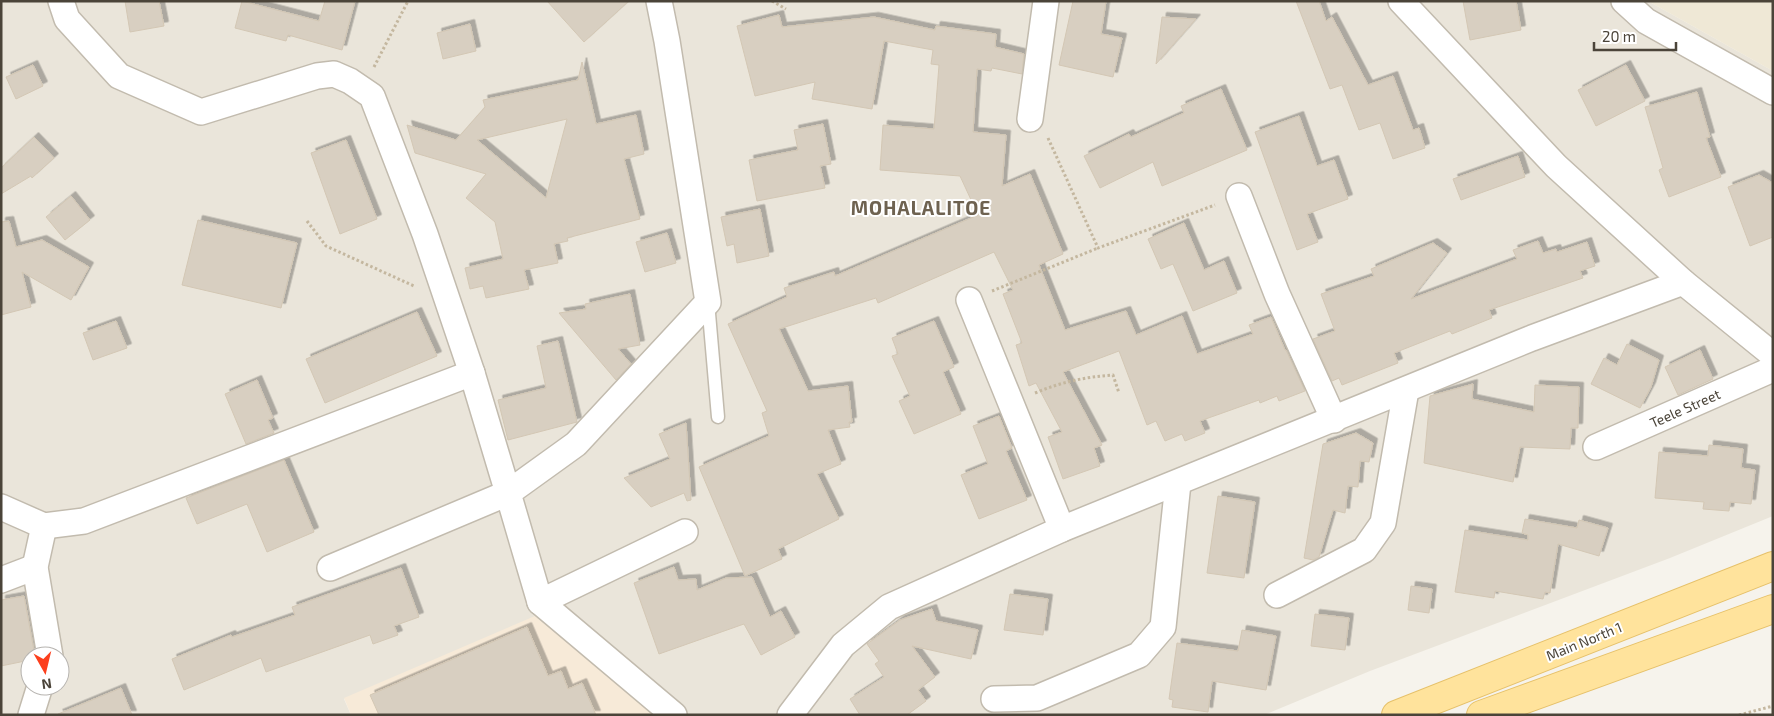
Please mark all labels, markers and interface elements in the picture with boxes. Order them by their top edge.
scale bar [1594,20,1676,52]
text: 20 m [1602,27,1636,45]
district label: MOHALALITOE [851,196,991,219]
street label: Teele Street [1647,385,1723,431]
street label: Main North 1 [1544,618,1624,664]
north arrow [20,646,70,696]
text: N [41,675,53,693]

